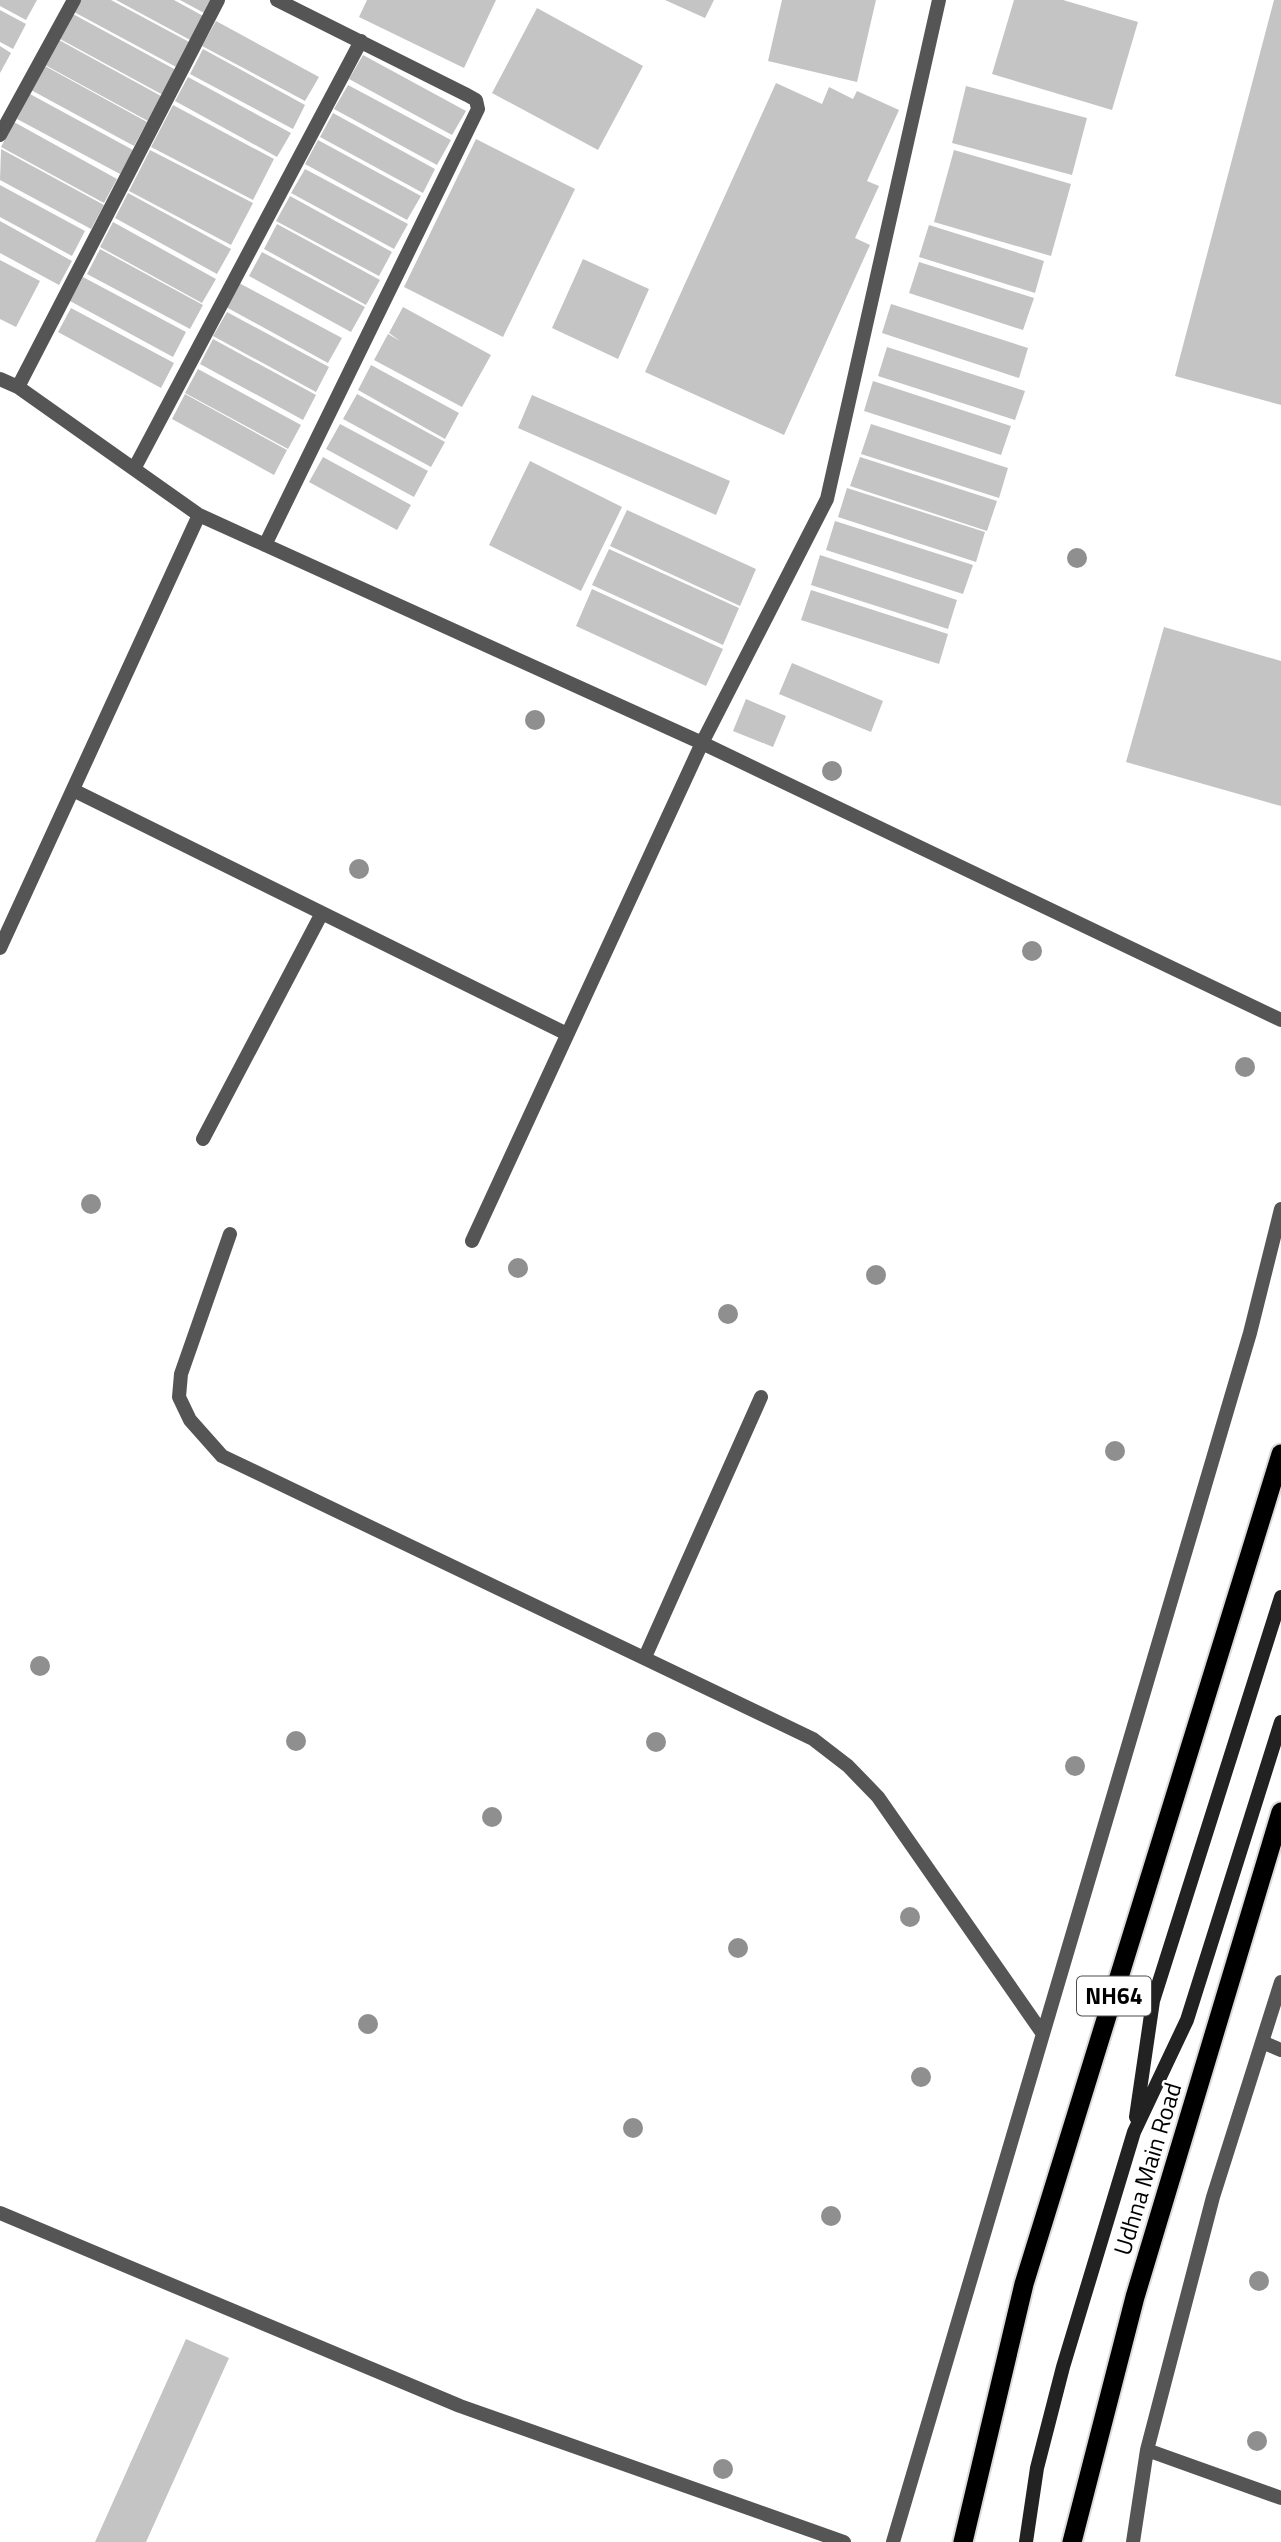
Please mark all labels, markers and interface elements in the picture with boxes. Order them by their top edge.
road number: NH64 [1077,1977,1151,2016]
street label: Udhna Main Road [1104,2078,1190,2259]

